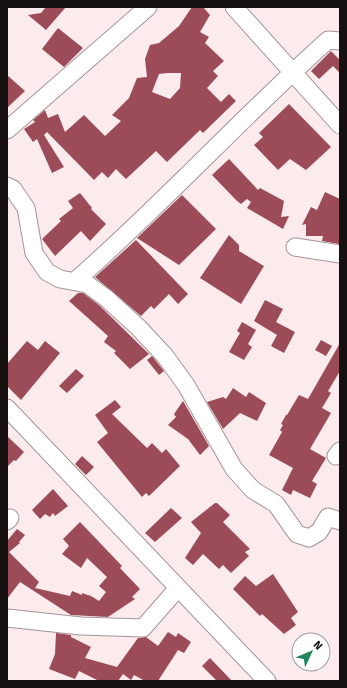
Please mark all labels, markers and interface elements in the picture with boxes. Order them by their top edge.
north arrow [291,632,331,672]
text: N [311,638,325,653]

